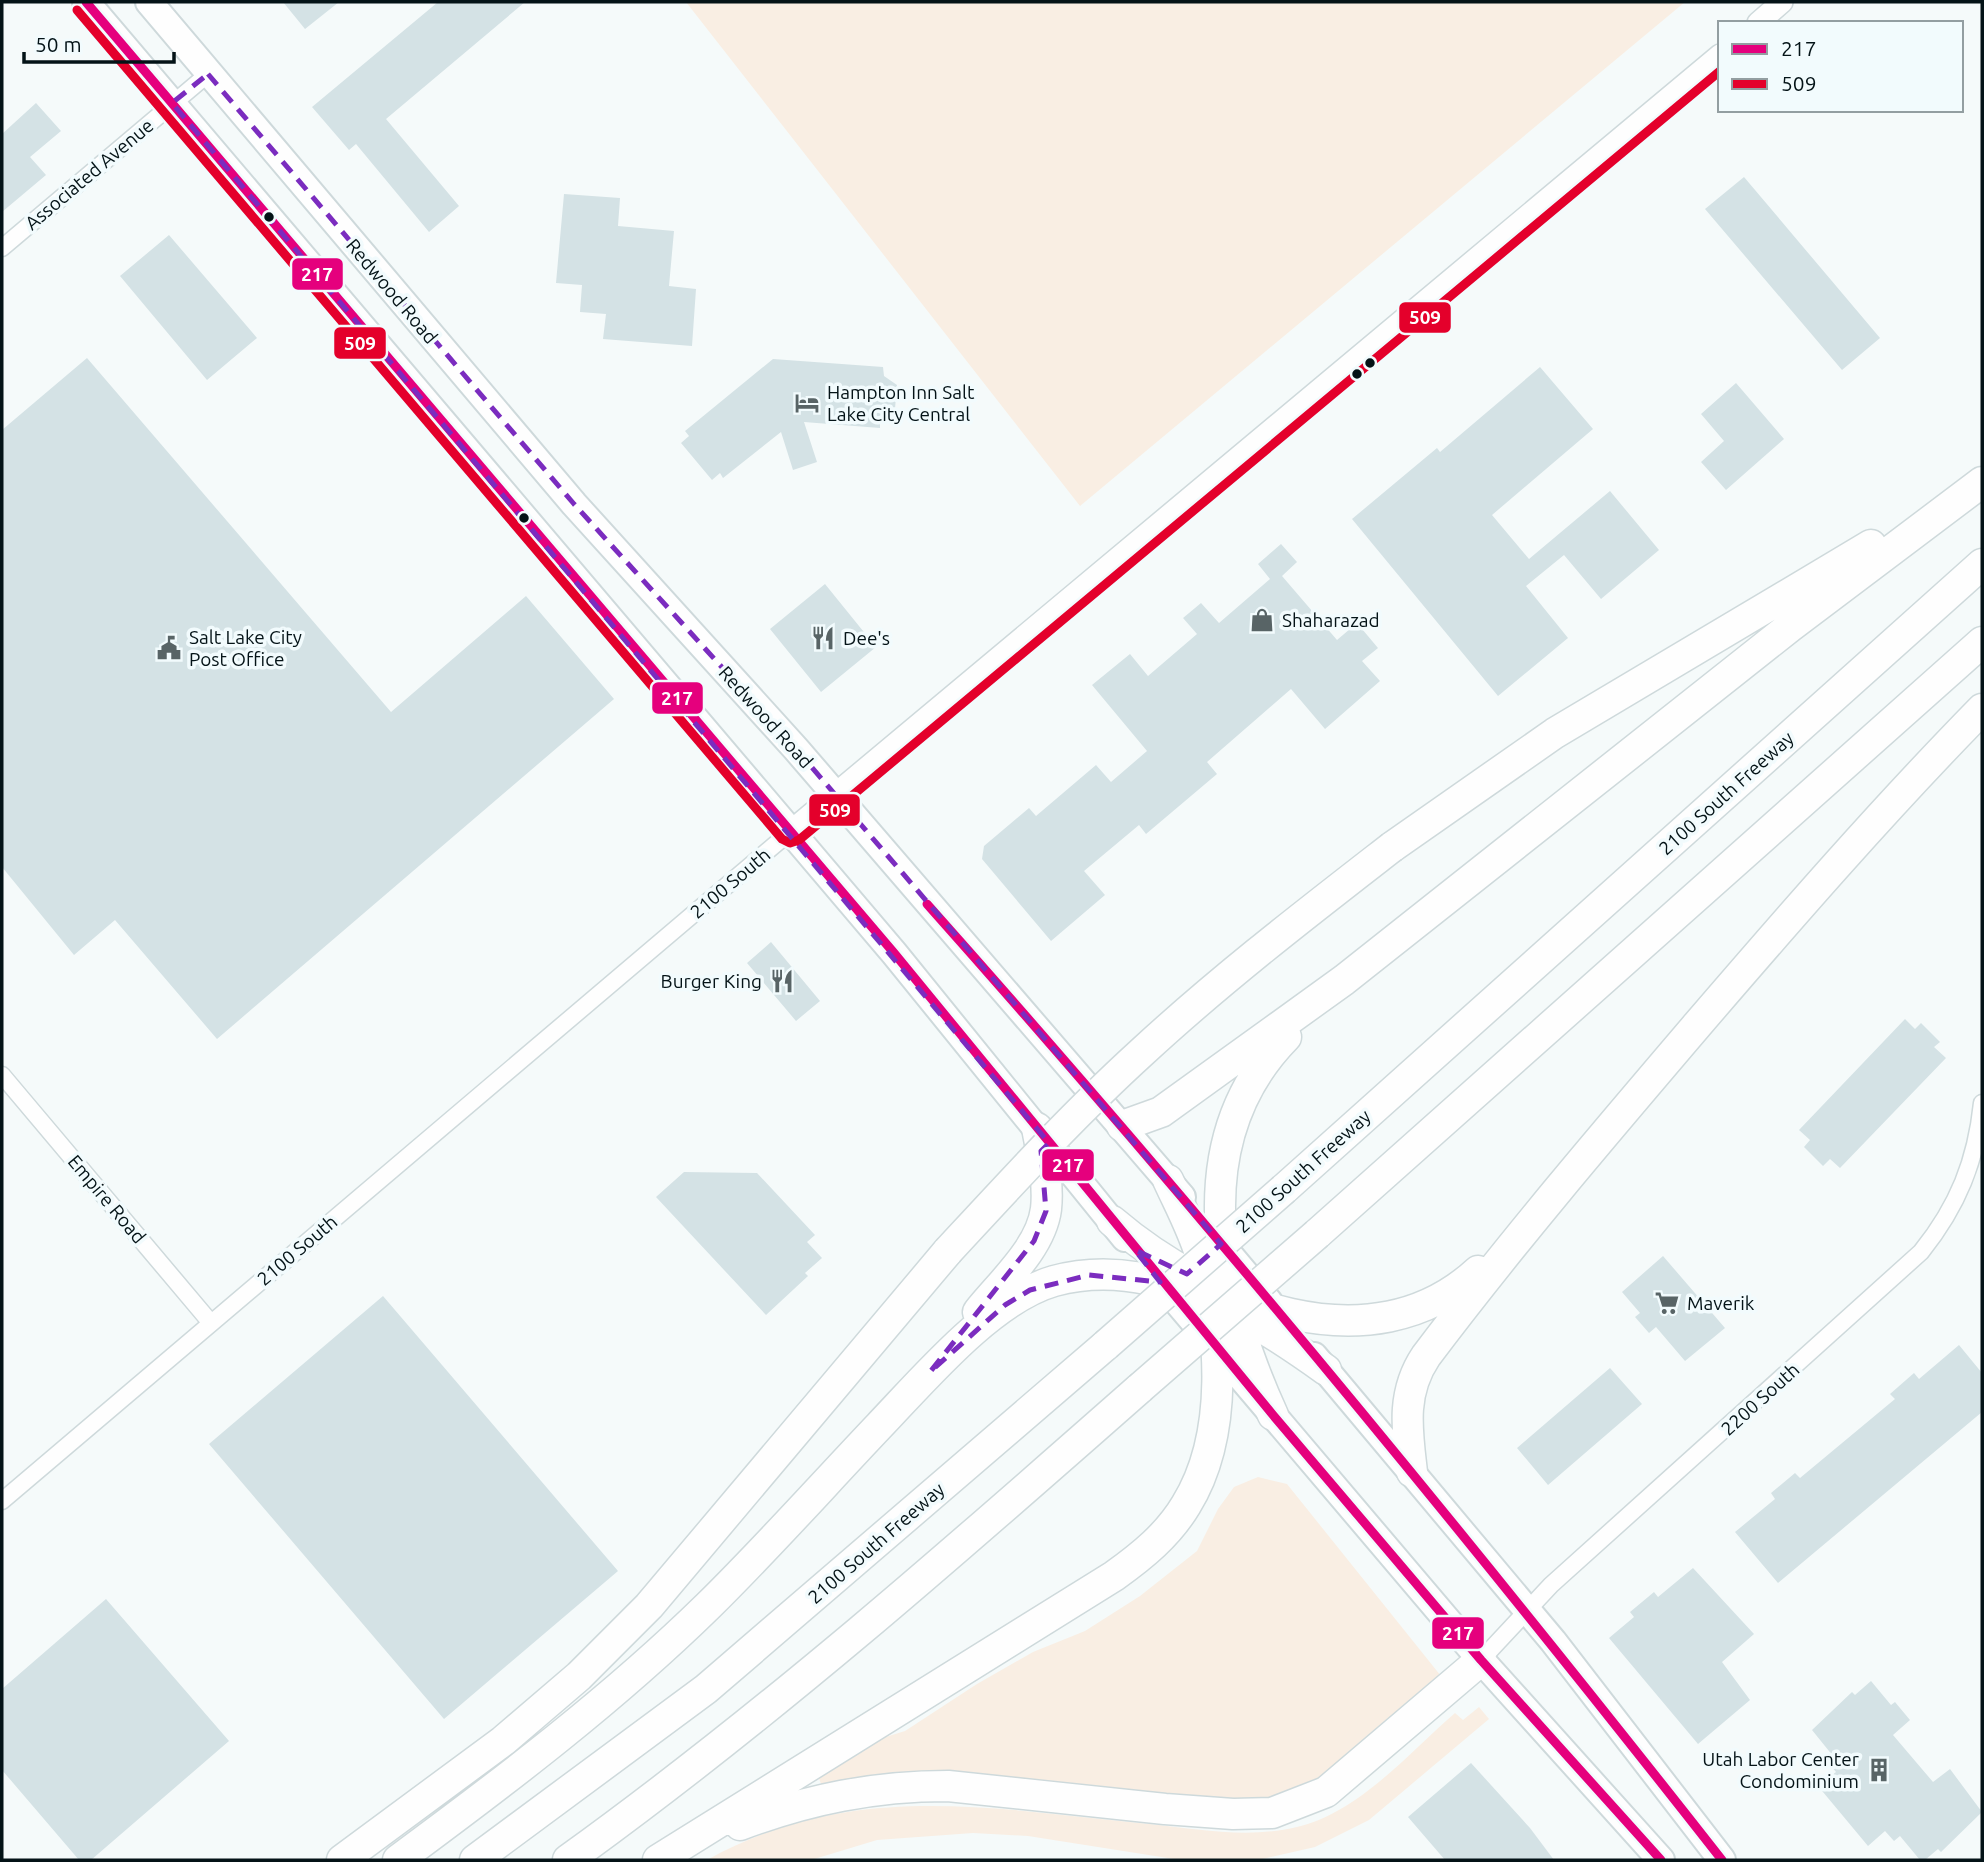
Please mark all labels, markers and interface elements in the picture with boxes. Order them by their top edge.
scale bar [24,21,175,65]
legend [1718,21,1963,112]
text: 50 m [35,32,82,56]
text: 217 [1781,36,1817,60]
text: 509 [1781,71,1817,95]
street label: Associated Avenue [20,114,158,234]
unlabelled marker [262,210,276,224]
street label: Redwood Road [342,234,442,348]
line badge: 217 [291,257,344,291]
text: 217 [301,263,333,285]
line badge: 509 [1398,301,1452,334]
text: 509 [1409,306,1441,328]
line badge: 509 [333,326,387,360]
text: 509 [344,332,376,354]
unlabelled marker [1363,356,1377,370]
unlabelled marker [1350,367,1364,381]
place label: Hampton Inn Salt Lake City Central [827,381,975,425]
hotel icon: Hampton Inn Salt Lake City Central [793,389,821,417]
unlabelled marker [517,511,531,525]
shop icon: Shaharazad [1248,606,1276,634]
place label: Shaharazad [1282,609,1380,631]
restaurant icon: Dee's [809,624,837,652]
place label: Salt Lake City Post Office [189,626,302,670]
place label: Dee's [843,627,890,649]
public building icon: Salt Lake City Post Office [155,634,183,662]
street label: Redwood Road [714,661,818,773]
line badge: 217 [651,681,704,715]
text: 217 [661,687,693,709]
street label: 2100 South Freeway [1654,727,1798,859]
line badge: 509 [808,793,861,827]
text: 509 [819,799,851,821]
street label: 2100 South [686,843,774,923]
restaurant icon: Burger King [768,967,796,995]
place label: Burger King [661,970,762,992]
street label: 2100 South Freeway [1231,1105,1375,1237]
line badge: 217 [1041,1148,1095,1182]
street label: Empire Road [64,1150,150,1248]
text: 217 [1052,1154,1084,1176]
street label: 2100 South [253,1210,341,1290]
supermarket icon: Maverik [1653,1289,1681,1317]
place label: Maverik [1687,1292,1755,1314]
street label: 2200 South [1716,1358,1804,1440]
street label: 2100 South Freeway [803,1478,949,1608]
line badge: 217 [1431,1616,1485,1650]
text: 217 [1442,1622,1474,1644]
place label: Utah Labor Center Condominium [1702,1748,1859,1792]
building icon: Utah Labor Center Condominium [1865,1756,1893,1784]

